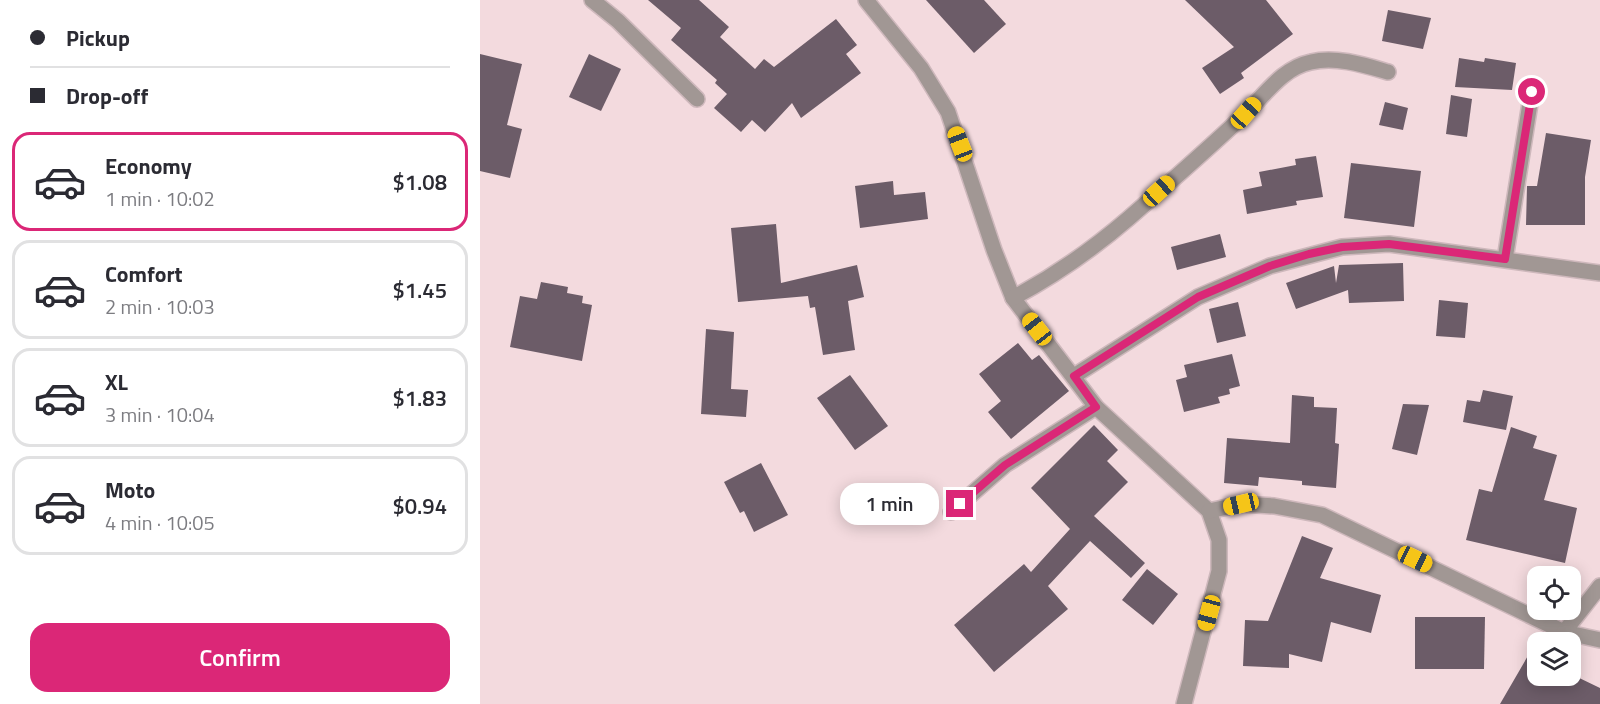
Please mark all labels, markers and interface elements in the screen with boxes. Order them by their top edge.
text: Pickup [66,21,130,55]
route start [1518,78,1545,105]
text: Drop-off [66,79,148,113]
car [1227,94,1265,132]
car [945,124,975,164]
text: Economy [105,149,192,183]
icon: car [33,155,87,209]
text: $1.08 [392,165,447,199]
car [1140,172,1178,210]
text: 1 min · 10:02 [105,183,215,214]
text: Comfort [105,257,183,291]
icon: car [33,263,87,317]
text: $1.45 [392,273,447,307]
text: 2 min · 10:03 [105,291,215,322]
car [1019,309,1055,349]
text: XL [105,365,128,399]
icon: car [33,371,87,425]
text: $1.83 [392,381,447,415]
text: 3 min · 10:04 [105,399,215,430]
text: Moto [105,473,155,507]
icon: car [33,479,87,533]
callout: 1 min [840,483,939,525]
text: 1 min [865,488,914,519]
text: $0.94 [392,489,447,523]
route end [946,490,973,517]
car [1221,491,1261,517]
text: 4 min · 10:05 [105,507,215,538]
car [1395,543,1435,575]
map controls [1527,566,1581,686]
button: locate [1527,566,1581,620]
car [1196,593,1222,633]
button: Confirm [30,623,450,692]
button: layers [1527,632,1581,686]

